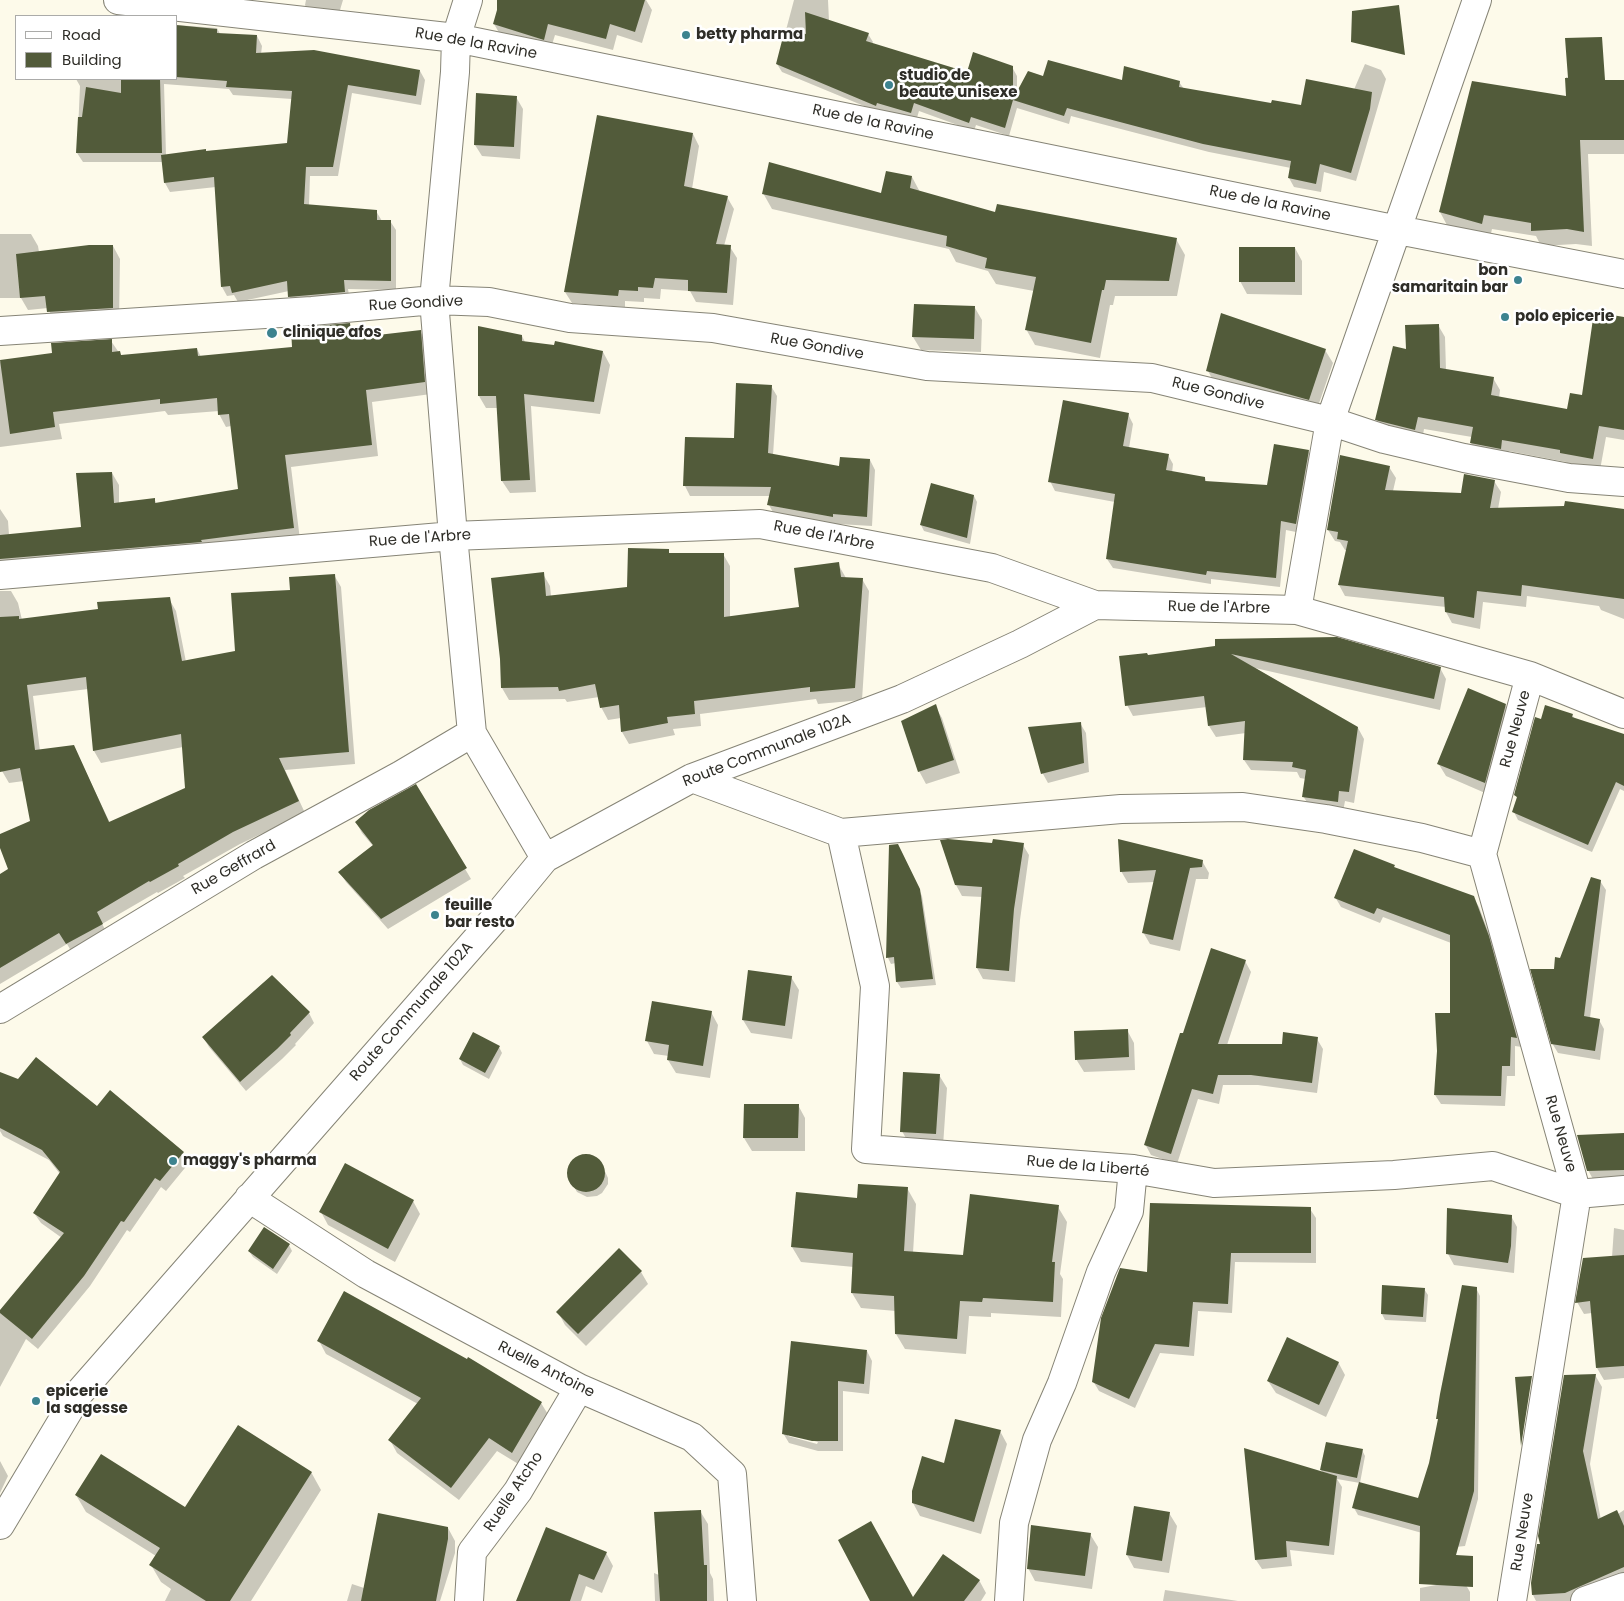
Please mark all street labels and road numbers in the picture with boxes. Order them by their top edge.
street label: Rue de la Ravine [414,24,538,64]
street label: Rue de la Ravine [811,101,935,145]
street label: Rue de la Ravine [1208,182,1332,226]
street label: Rue Gondive [368,293,464,315]
street label: Rue Gondive [769,330,865,364]
street label: Rue Gondive [1170,374,1266,414]
street label: Rue de l'Arbre [772,517,876,555]
street label: Rue de l'Arbre [368,526,472,552]
street label: Rue de l'Arbre [1168,598,1270,618]
street label: Rue Neuve [1497,688,1535,770]
street label: Route Communale 102A [680,711,854,791]
street label: Rue Geffrard [189,837,279,899]
street label: Route Communale 102A [347,939,477,1085]
street label: Rue Neuve [1540,1093,1580,1175]
street label: Rue de la Liberté [1026,1153,1150,1181]
street label: Ruelle Antoine [495,1338,597,1402]
street label: Ruelle Atcho [481,1449,547,1535]
street label: Rue Neuve [1508,1491,1538,1573]

